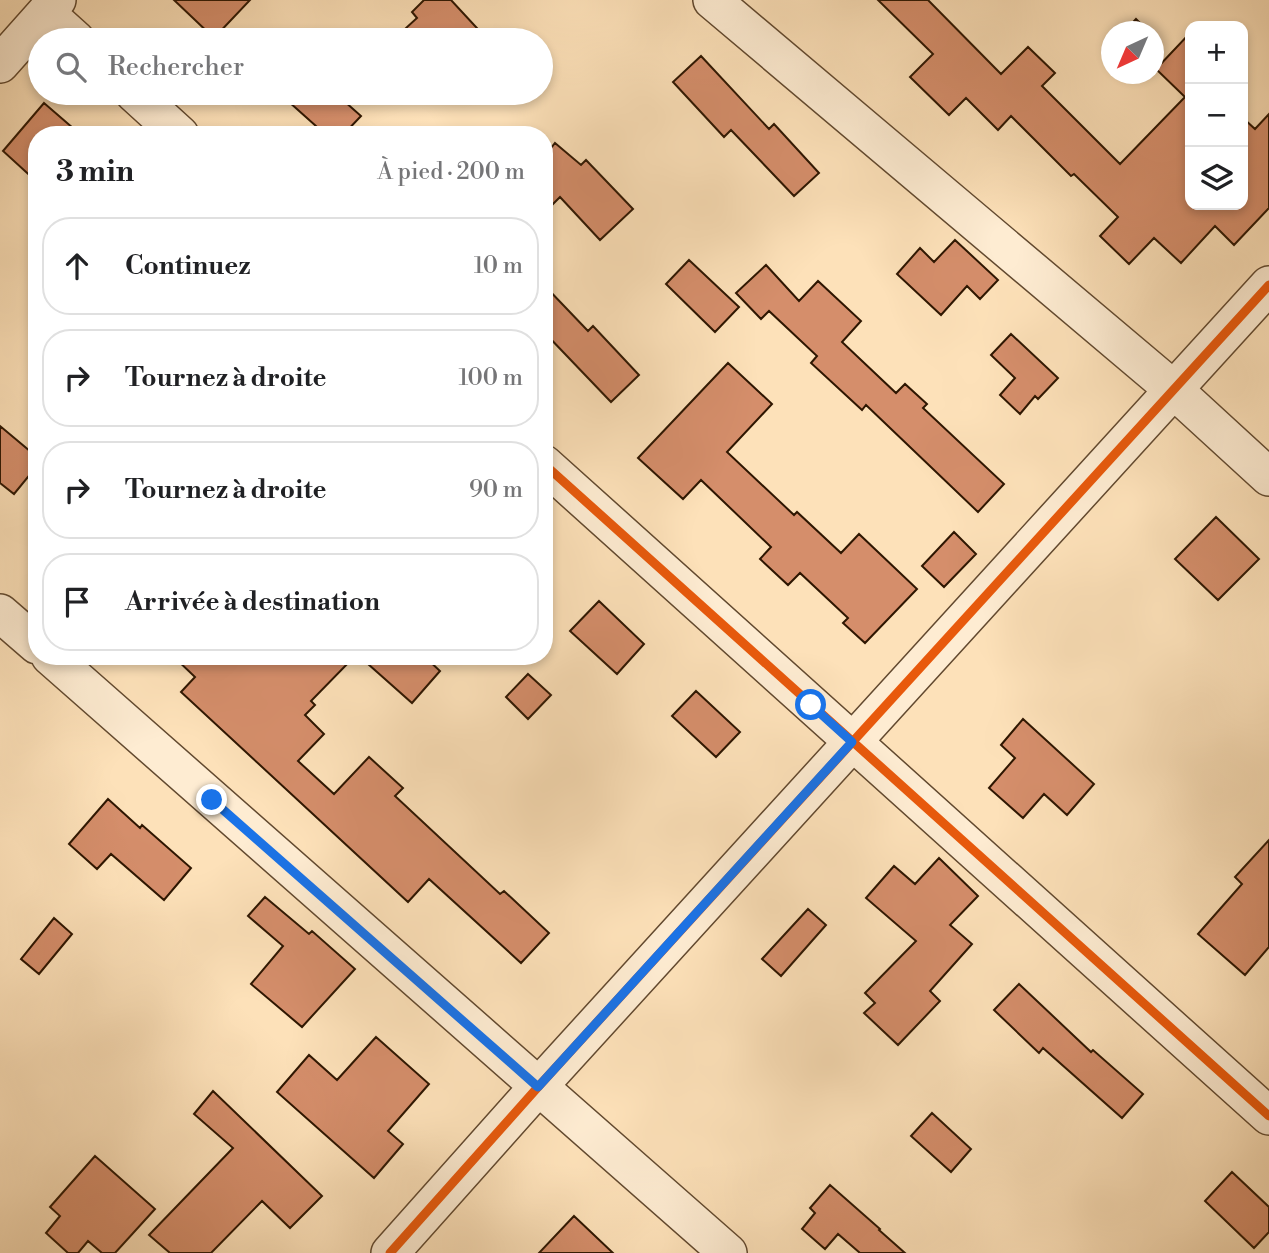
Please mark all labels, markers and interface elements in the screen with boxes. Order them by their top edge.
north arrow [1101,21,1164,84]
map controls [1185,21,1248,210]
button: + [1185,21,1248,84]
search box [28,28,553,105]
icon: search [52,48,90,86]
text: Rechercher [108,51,244,83]
button: − [1185,84,1248,147]
button: layers [1185,147,1248,210]
text: 3 min [56,153,134,191]
text: À pied · 200 m [377,158,525,186]
icon: ahead [58,247,96,285]
text: Continuez [125,250,251,282]
text: 10 m [474,252,523,280]
icon: right [58,359,96,397]
text: Tournez à droite [125,362,327,394]
text: 100 m [458,364,523,392]
icon: right [58,471,96,509]
text: Tournez à droite [125,474,327,506]
text: 90 m [469,476,523,504]
icon: arrive [58,583,96,621]
text: Arrivée à destination [125,586,380,618]
route start [795,689,826,720]
route end [196,784,227,815]

